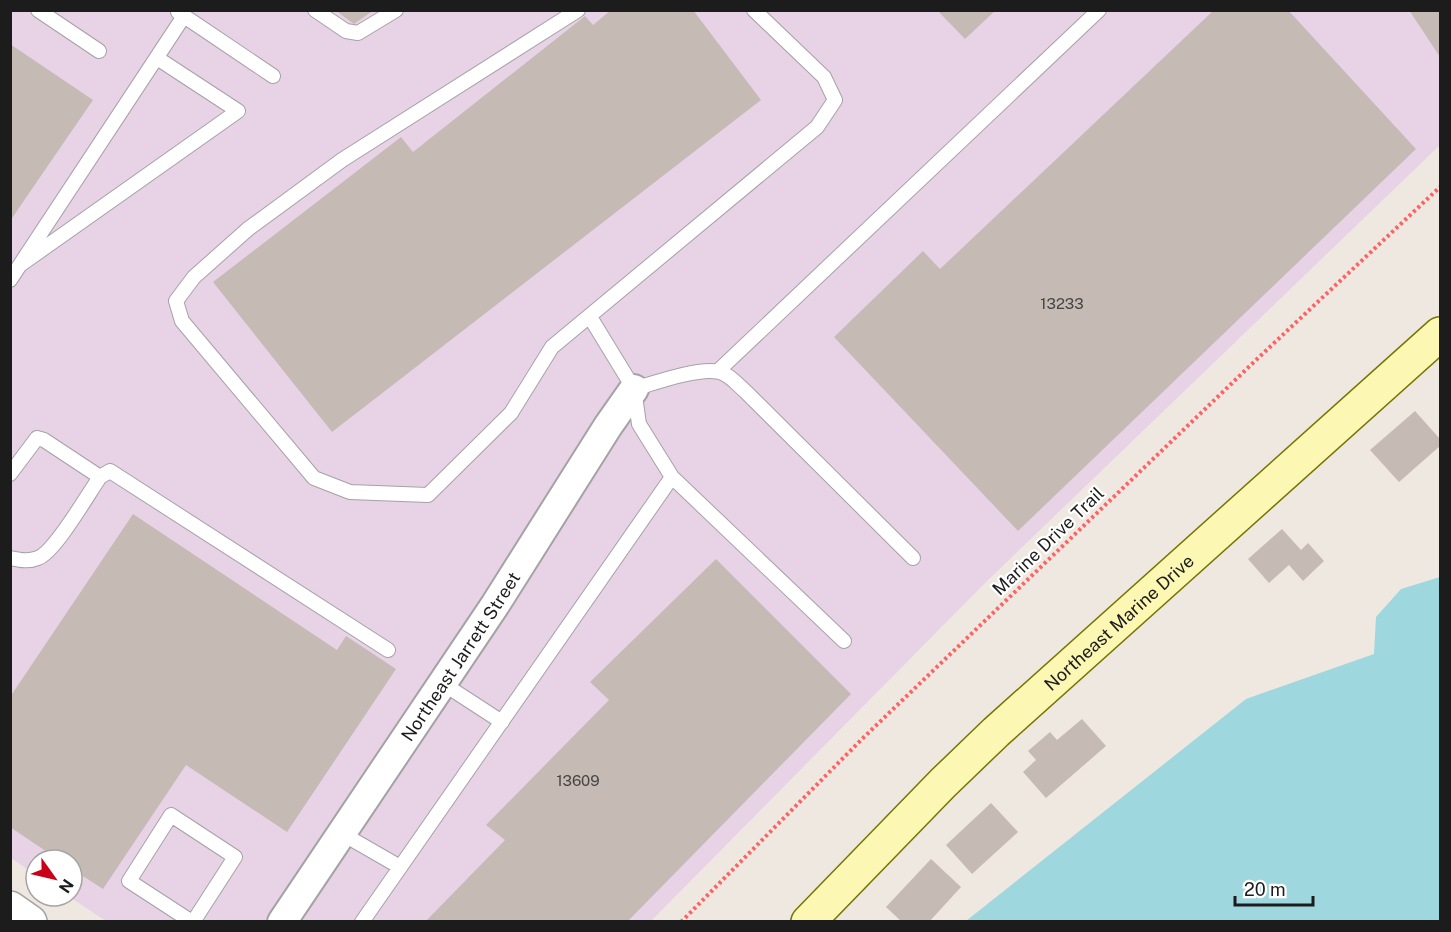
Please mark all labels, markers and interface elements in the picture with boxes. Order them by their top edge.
house number: 13233 [1040,295,1084,312]
street label: Marine Drive Trail [988,483,1108,599]
street label: Northeast Marine Drive [1040,550,1198,694]
street label: Northeast Jarrett Street [396,568,524,745]
house number: 13609 [556,772,600,789]
north arrow [24,848,84,908]
scale bar [1235,869,1313,907]
text: N [55,876,77,897]
text: 20 m [1244,879,1286,900]

